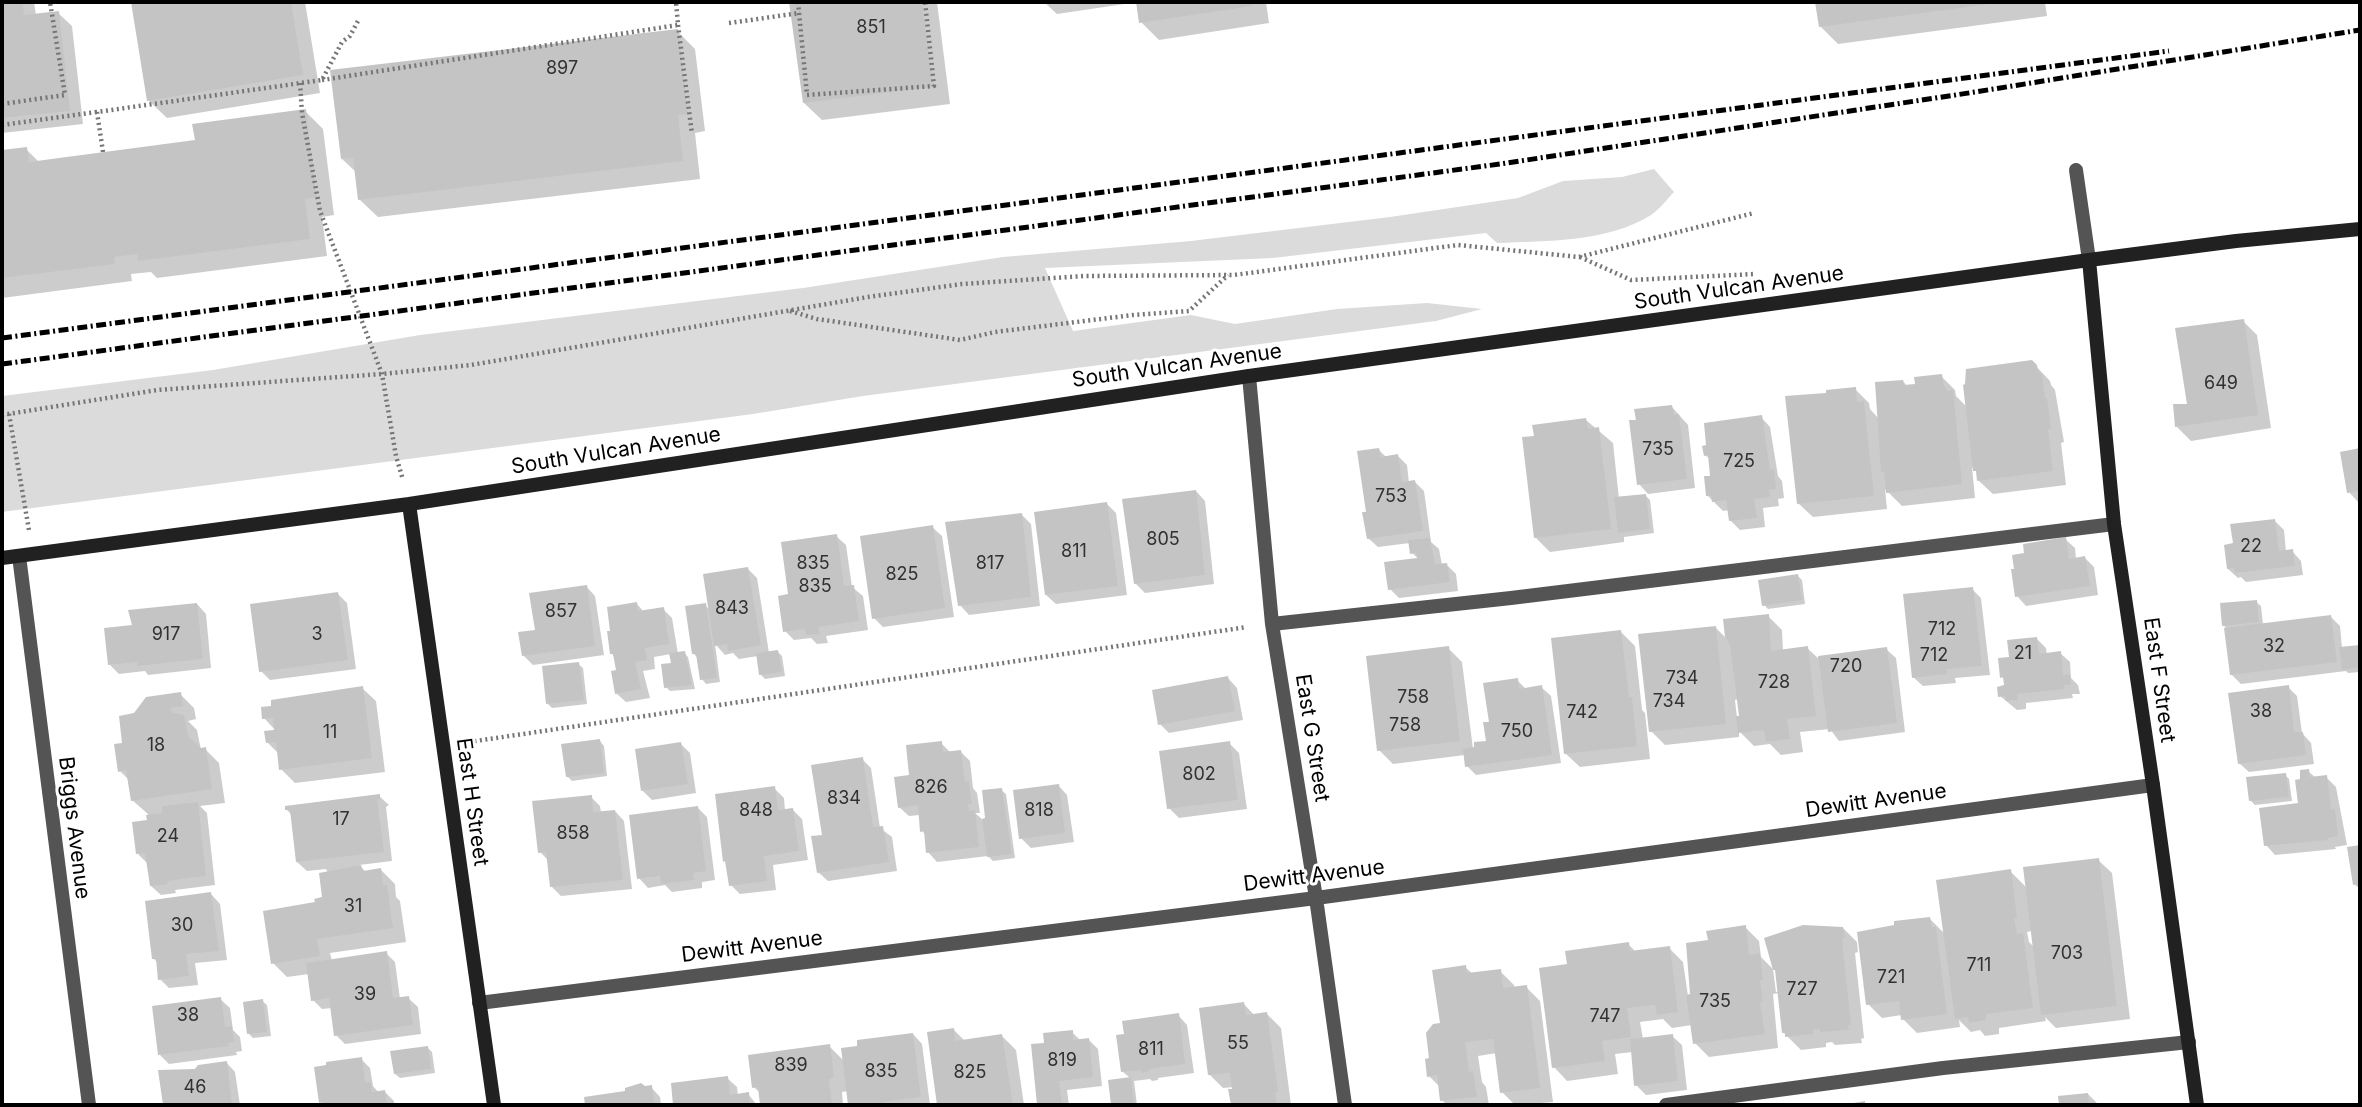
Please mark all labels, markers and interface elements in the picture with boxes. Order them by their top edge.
house number: 851 [856,17,886,39]
house number: 897 [546,58,578,80]
street label: South Vulcan Avenue [1632,261,1846,315]
street label: South Vulcan Avenue [1070,339,1284,393]
house number: 649 [2204,373,2238,395]
street label: South Vulcan Avenue [509,422,723,480]
house number: 735 [1642,439,1674,461]
house number: 725 [1723,451,1755,473]
house number: 753 [1375,486,1407,508]
house number: 805 [1146,529,1180,551]
house number: 22 [2240,536,2262,558]
house number: 811 [1061,541,1087,563]
house number: 835 [796,553,830,575]
house number: 817 [976,553,1004,575]
house number: 825 [885,564,919,586]
house number: 835 [798,576,832,598]
house number: 843 [715,598,749,620]
house number: 857 [545,601,577,623]
street label: East F Street [2138,616,2180,744]
house number: 712 [1928,619,1956,641]
house number: 917 [152,624,180,646]
house number: 3 [311,624,323,646]
house number: 32 [2263,636,2285,658]
house number: 21 [2014,643,2032,665]
house number: 712 [1920,645,1948,667]
house number: 720 [1830,656,1862,678]
house number: 734 [1666,668,1698,690]
street label: East G Street [1289,672,1335,804]
house number: 728 [1758,672,1790,694]
house number: 758 [1397,687,1429,709]
house number: 734 [1653,691,1685,713]
house number: 38 [2250,701,2272,723]
house number: 742 [1566,702,1598,724]
house number: 758 [1389,715,1421,737]
house number: 750 [1501,721,1533,743]
house number: 11 [323,722,337,744]
house number: 18 [147,735,165,757]
street label: East H Street [451,736,493,868]
street label: Briggs Avenue [53,755,95,901]
house number: 802 [1182,764,1216,786]
house number: 826 [914,777,948,799]
street label: Dewitt Avenue [1804,779,1948,823]
house number: 834 [827,788,861,810]
house number: 848 [739,800,773,822]
house number: 818 [1024,800,1054,822]
house number: 17 [332,809,350,831]
house number: 858 [556,823,590,845]
house number: 24 [157,826,179,848]
street label: Dewitt Avenue [1242,855,1386,897]
house number: 31 [344,896,362,918]
house number: 30 [171,915,193,937]
street label: Dewitt Avenue [680,926,824,968]
house number: 703 [2051,943,2083,965]
house number: 711 [1967,955,1991,977]
house number: 721 [1877,967,1905,989]
house number: 727 [1786,979,1818,1001]
house number: 39 [354,984,376,1006]
house number: 735 [1699,991,1731,1013]
house number: 38 [177,1005,199,1027]
house number: 747 [1590,1006,1620,1028]
house number: 55 [1227,1033,1249,1055]
house number: 811 [1138,1039,1164,1061]
house number: 819 [1047,1050,1077,1072]
house number: 839 [774,1055,808,1077]
house number: 835 [864,1061,898,1083]
house number: 825 [953,1062,987,1084]
house number: 46 [184,1077,206,1099]

